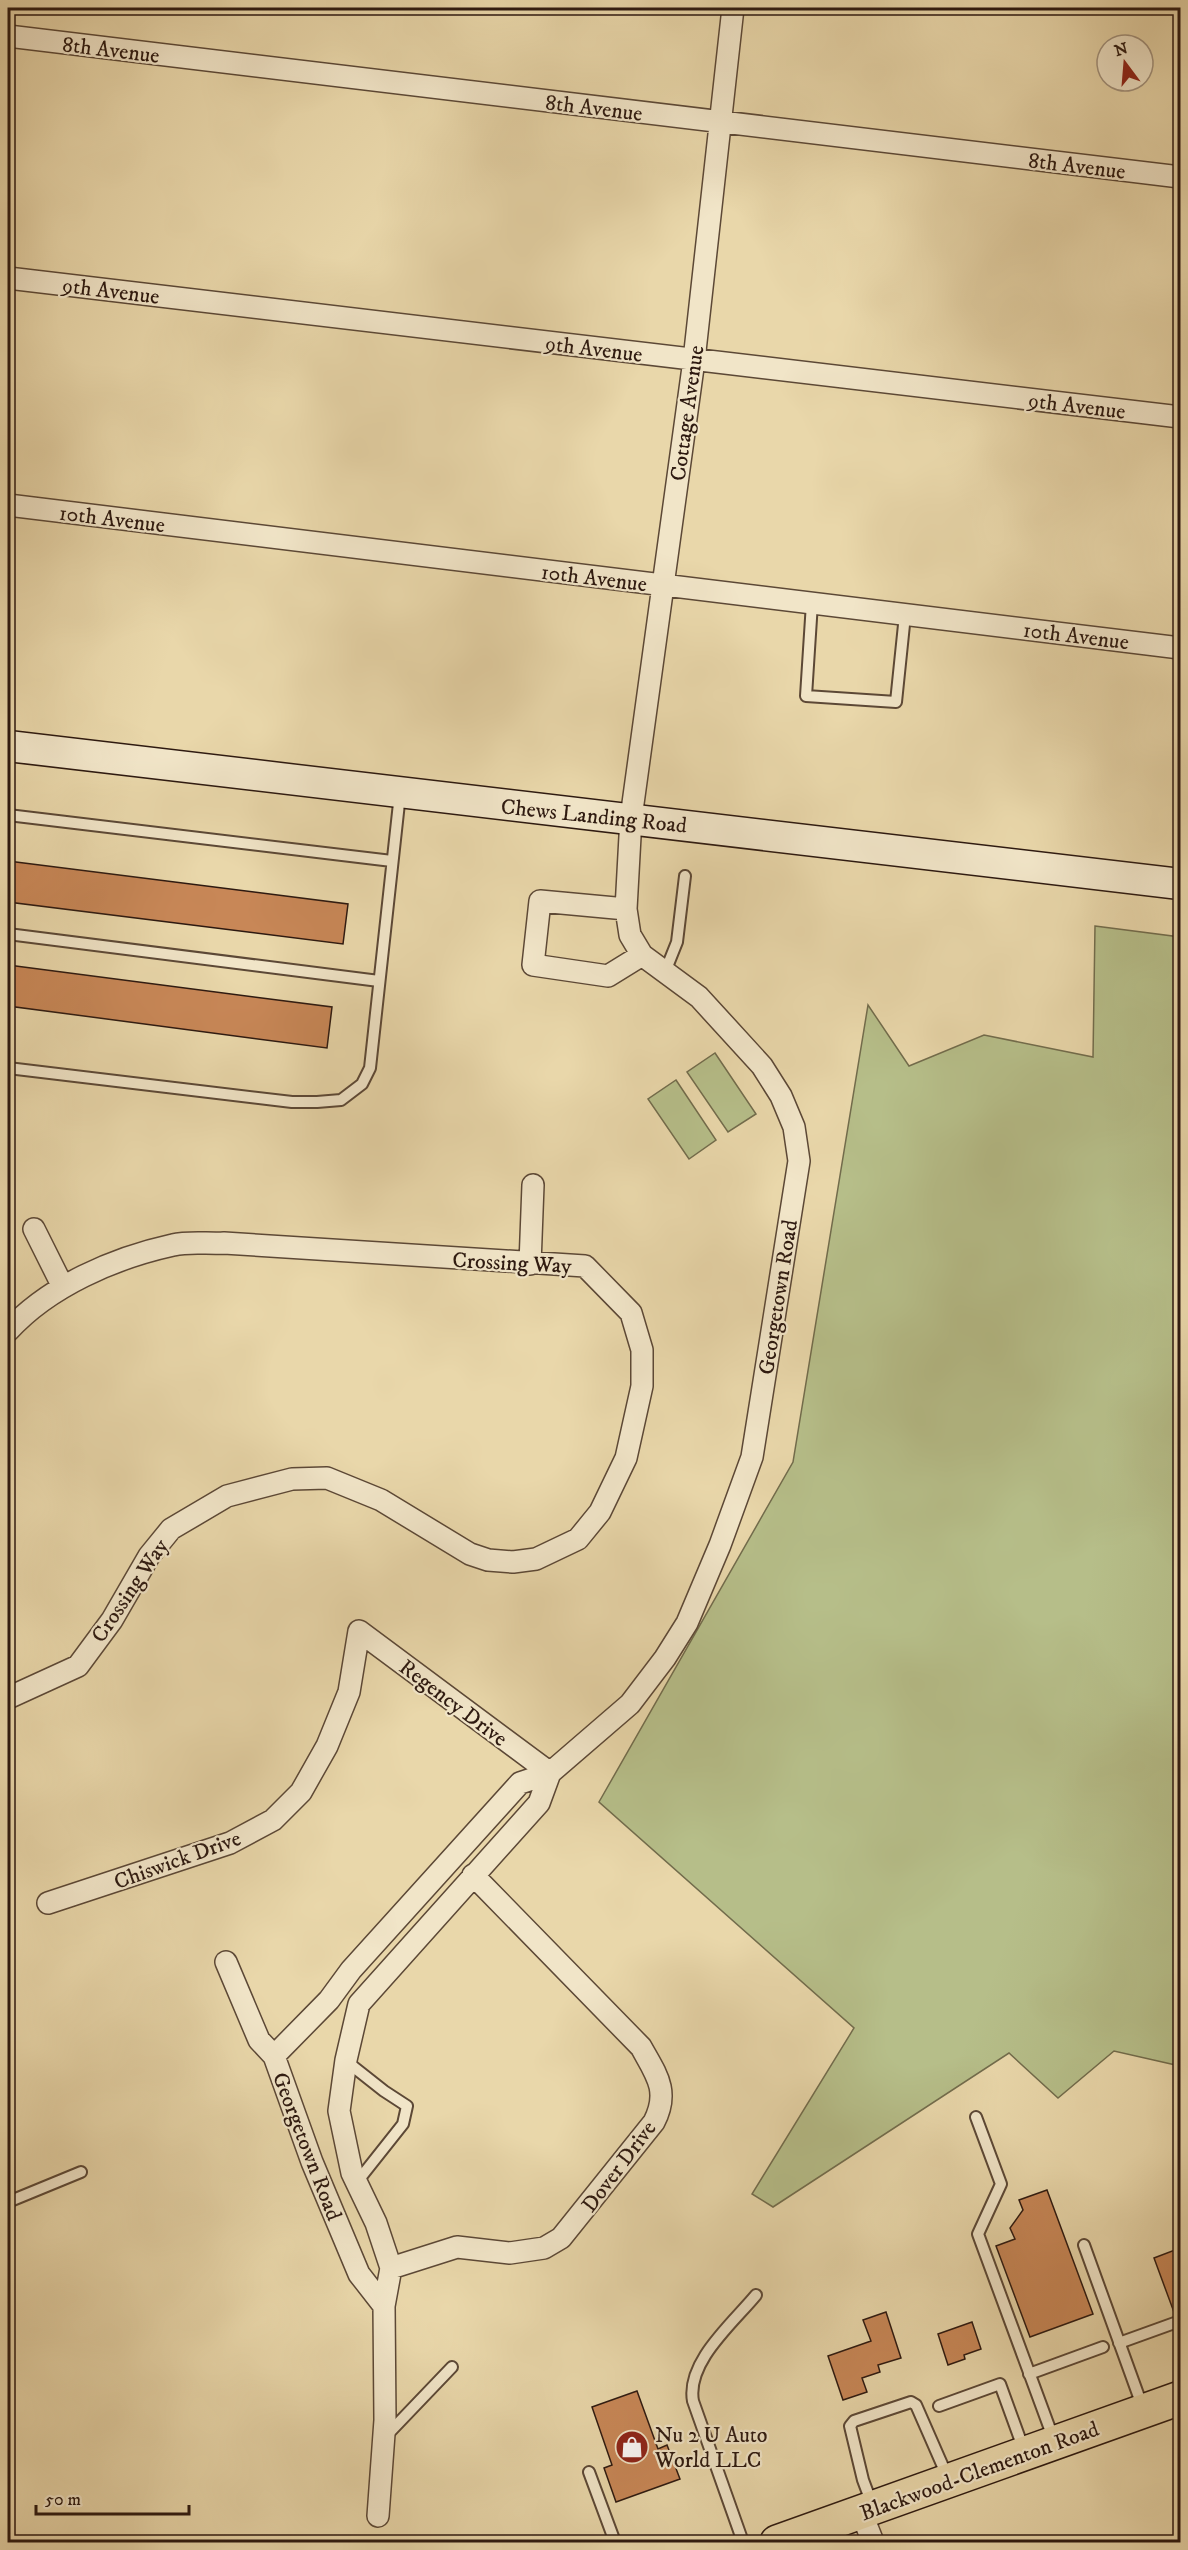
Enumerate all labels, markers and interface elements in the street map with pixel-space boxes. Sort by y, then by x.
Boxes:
street label: 8th Avenue [61,31,161,70]
north arrow [1095,33,1155,93]
text: N [1112,38,1130,61]
street label: 8th Avenue [544,89,644,128]
street label: 8th Avenue [1027,147,1127,186]
street label: 9th Avenue [60,272,161,311]
street label: 9th Avenue [543,330,644,369]
street label: Cottage Avenue [665,344,710,483]
street label: 9th Avenue [1026,387,1127,426]
street label: 10th Avenue [57,500,166,539]
street label: 10th Avenue [539,559,648,598]
street label: 10th Avenue [1021,617,1130,656]
street label: Chews Landing Road [499,793,688,840]
street label: Georgetown Road [753,1218,804,1377]
street label: Crossing Way [452,1247,573,1280]
street label: Crossing Way [86,1533,175,1648]
street label: Regency Drive [394,1654,513,1753]
street label: Chiswick Drive [110,1825,245,1896]
street label: Georgetown Road [266,2069,347,2225]
street label: Dover Drive [576,2116,662,2218]
street label: Blackwood-Clementon Road [856,2416,1103,2527]
place label: Nu 2 U Auto World LLC [654,2422,768,2474]
shop icon: Nu 2 U Auto World LLC [614,2429,650,2465]
scale bar [36,2478,189,2516]
text: 50 m [45,2489,81,2511]

